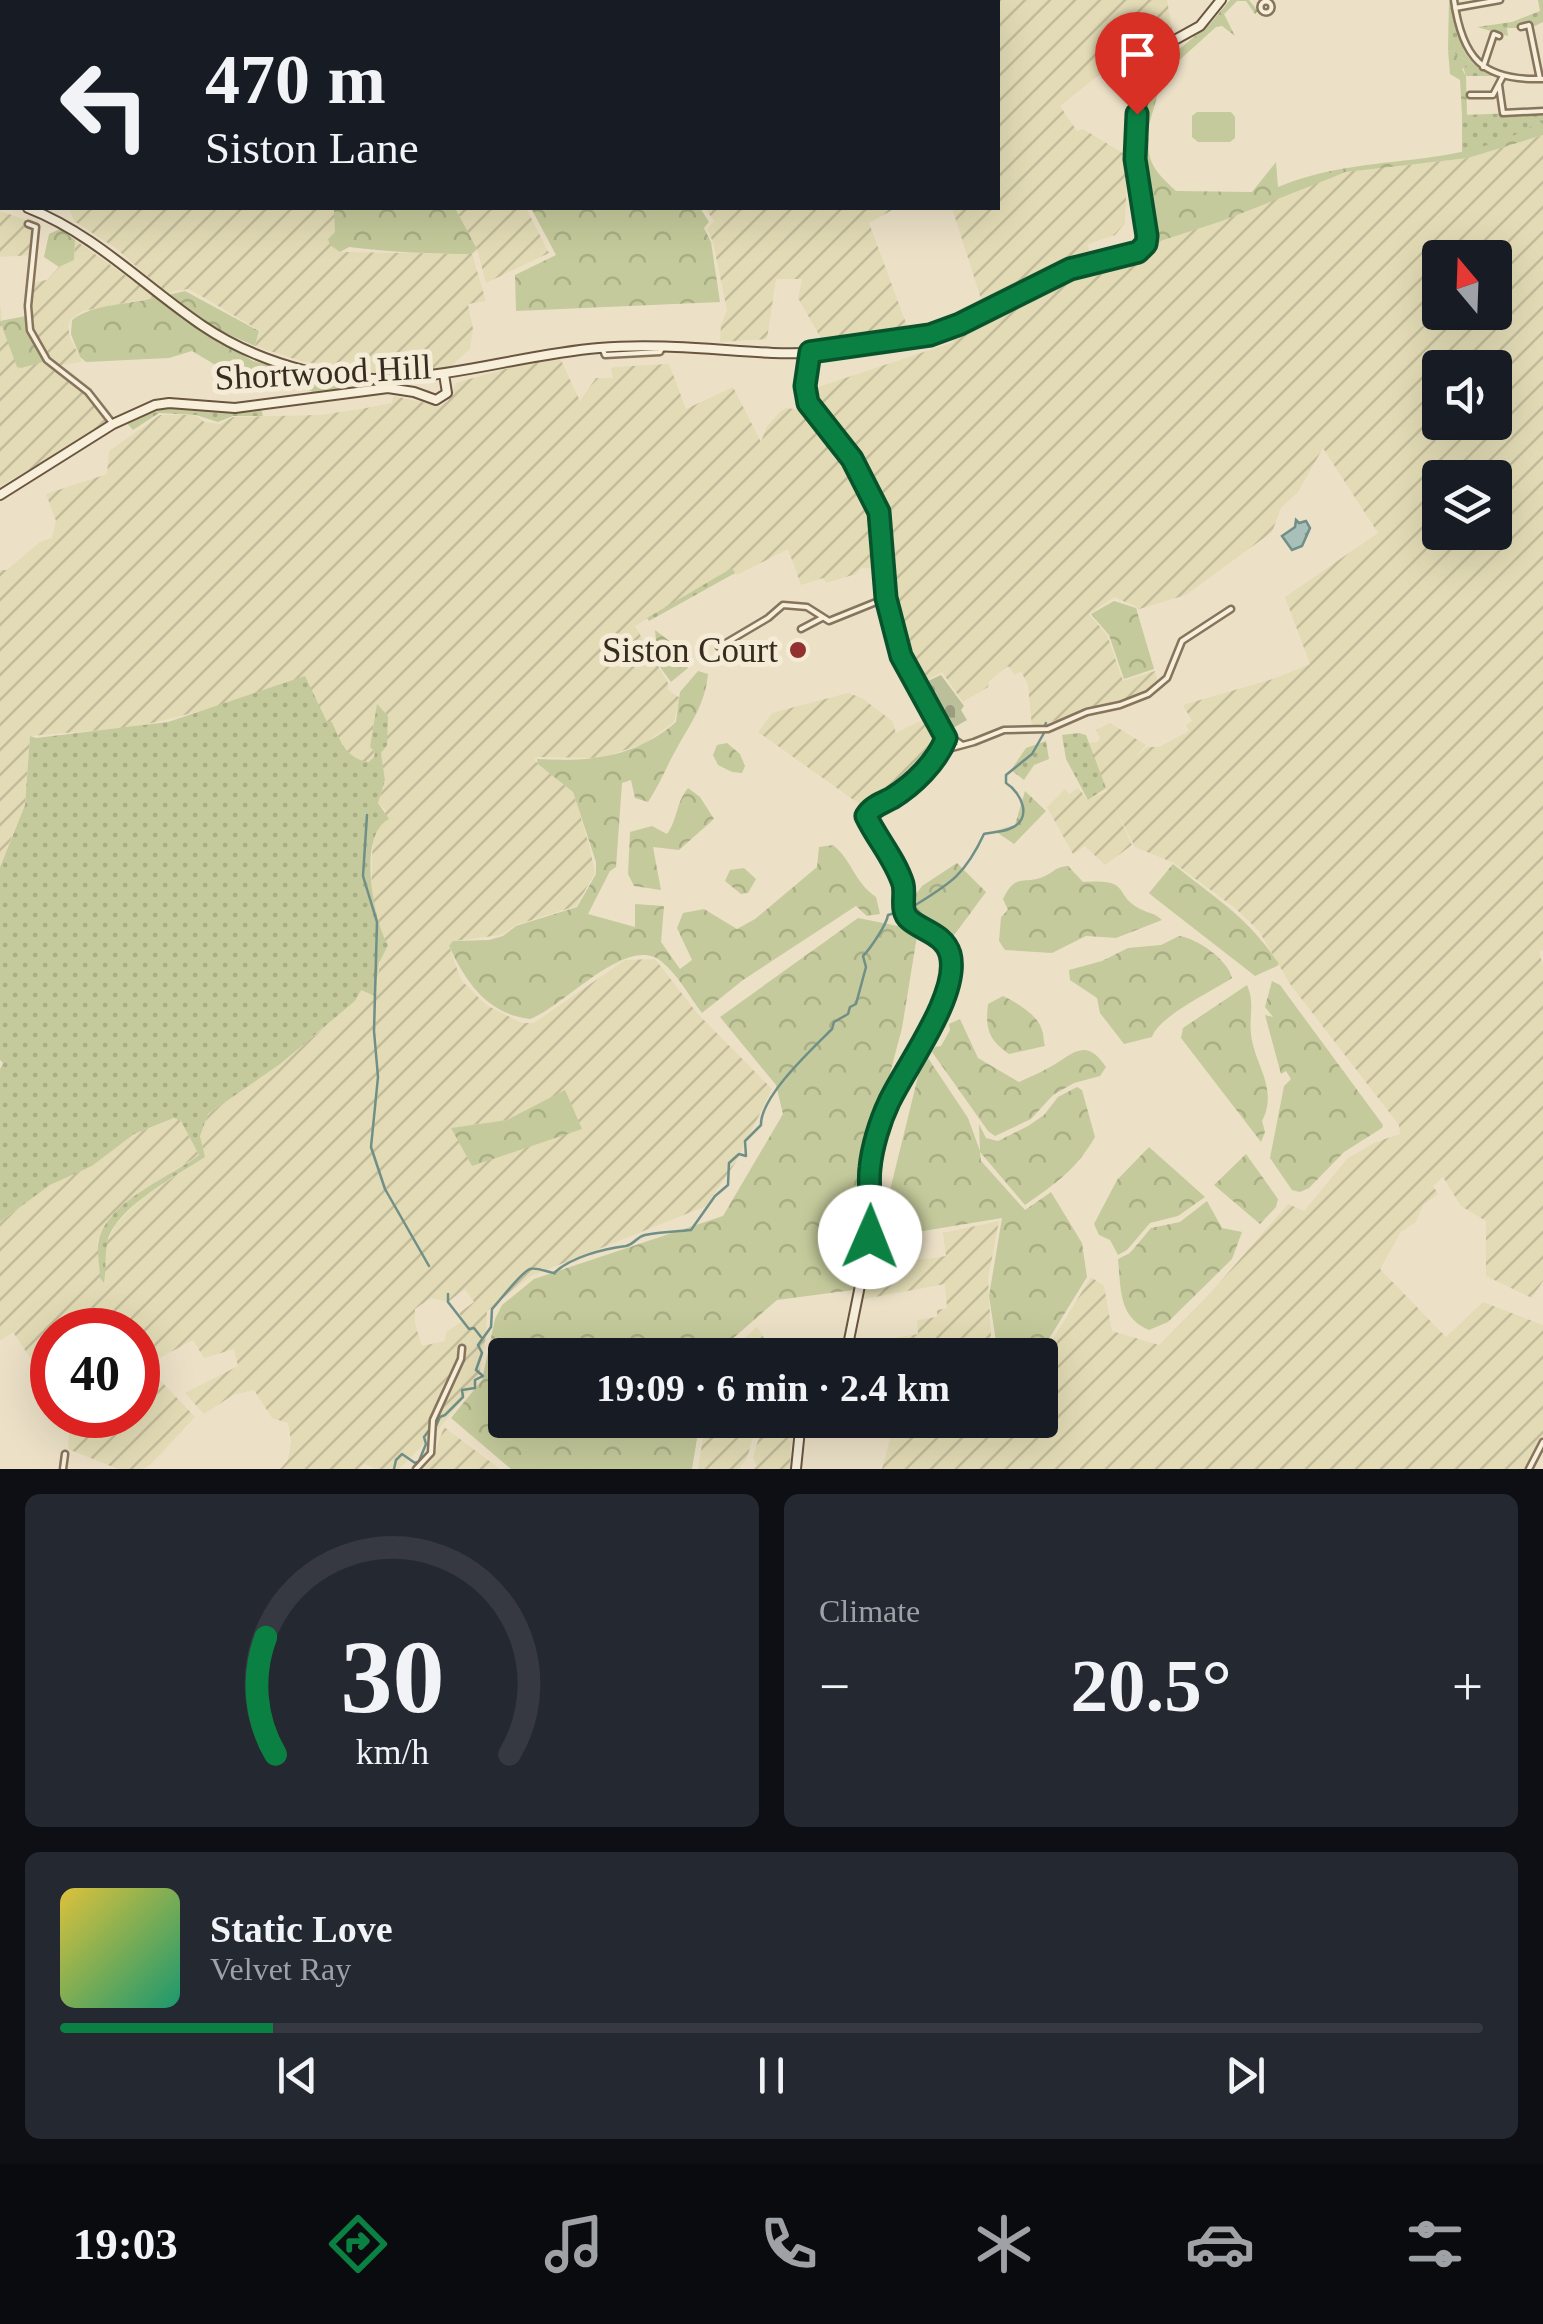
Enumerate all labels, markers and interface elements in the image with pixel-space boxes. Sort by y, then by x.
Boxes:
pin [1095,12,1180,115]
icon: arrive [1110,27,1165,82]
icon: left [40,40,170,170]
text: 470 m [205,41,386,118]
text: Siston Lane [205,123,419,173]
north arrow [1422,240,1512,330]
map controls [1422,240,1512,550]
street label: Shortwood Hill [214,347,433,398]
button: sound [1422,350,1512,440]
button: layers [1422,460,1512,550]
place label: Siston Court [602,631,778,670]
marker: Siston Court [787,639,809,661]
position arrow [818,1185,922,1289]
speed limit sign: 40 [30,1308,160,1438]
text: 19:09 · 6 min · 2.4 km [596,1367,950,1409]
text: Climate [819,1593,920,1629]
text: 30 [340,1619,444,1734]
text: 20.5° [1070,1644,1232,1727]
text: − [819,1656,850,1717]
text: + [1452,1656,1483,1717]
text: km/h [355,1732,429,1772]
text: Static Love [210,1908,393,1950]
text: Velvet Ray [210,1951,351,1987]
icon: previous [270,2048,325,2103]
icon: pause [744,2048,799,2103]
icon: next [1218,2048,1273,2103]
icon: directions [323,2209,393,2279]
icon: music [539,2209,609,2279]
icon: phone [754,2209,824,2279]
icon: climate [969,2209,1039,2279]
icon: car [1185,2209,1255,2279]
icon: filters [1400,2209,1470,2279]
text: 19:03 [73,2219,178,2269]

